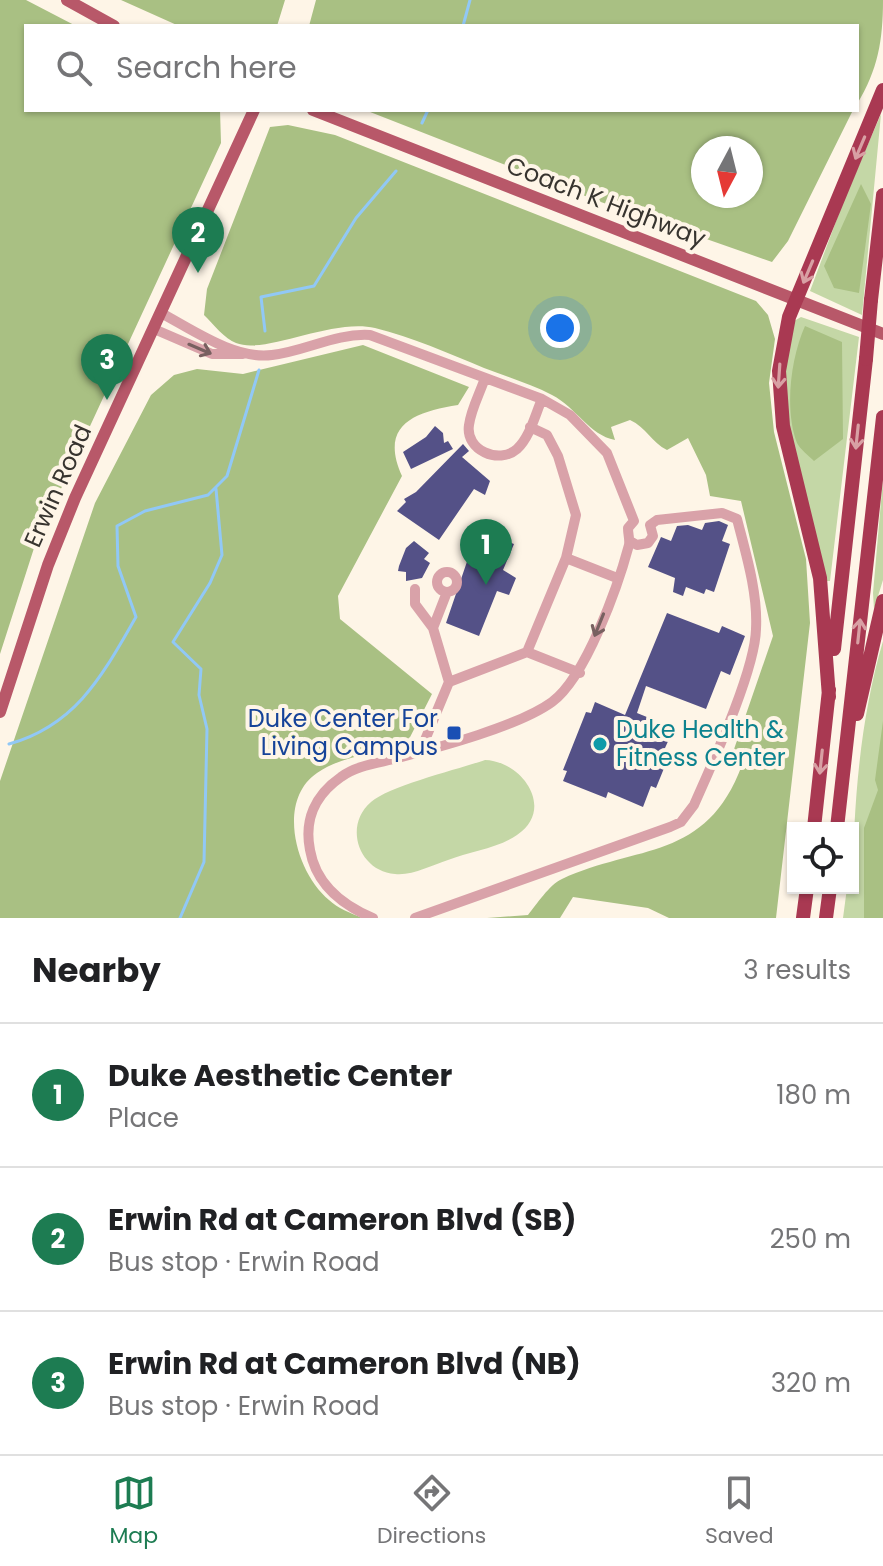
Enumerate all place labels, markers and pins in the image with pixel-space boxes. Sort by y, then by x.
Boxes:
pin: 2 [172,207,224,273]
pin: 3 [81,334,133,400]
pin: 1 [460,519,512,585]
place label: Duke Center For Living Campus [248,702,438,763]
place label: Duke Health & Fitness Center [616,713,786,774]
marker: Duke Center For Living Campus [445,724,463,742]
marker: Duke Health & Fitness Center [591,735,609,753]

